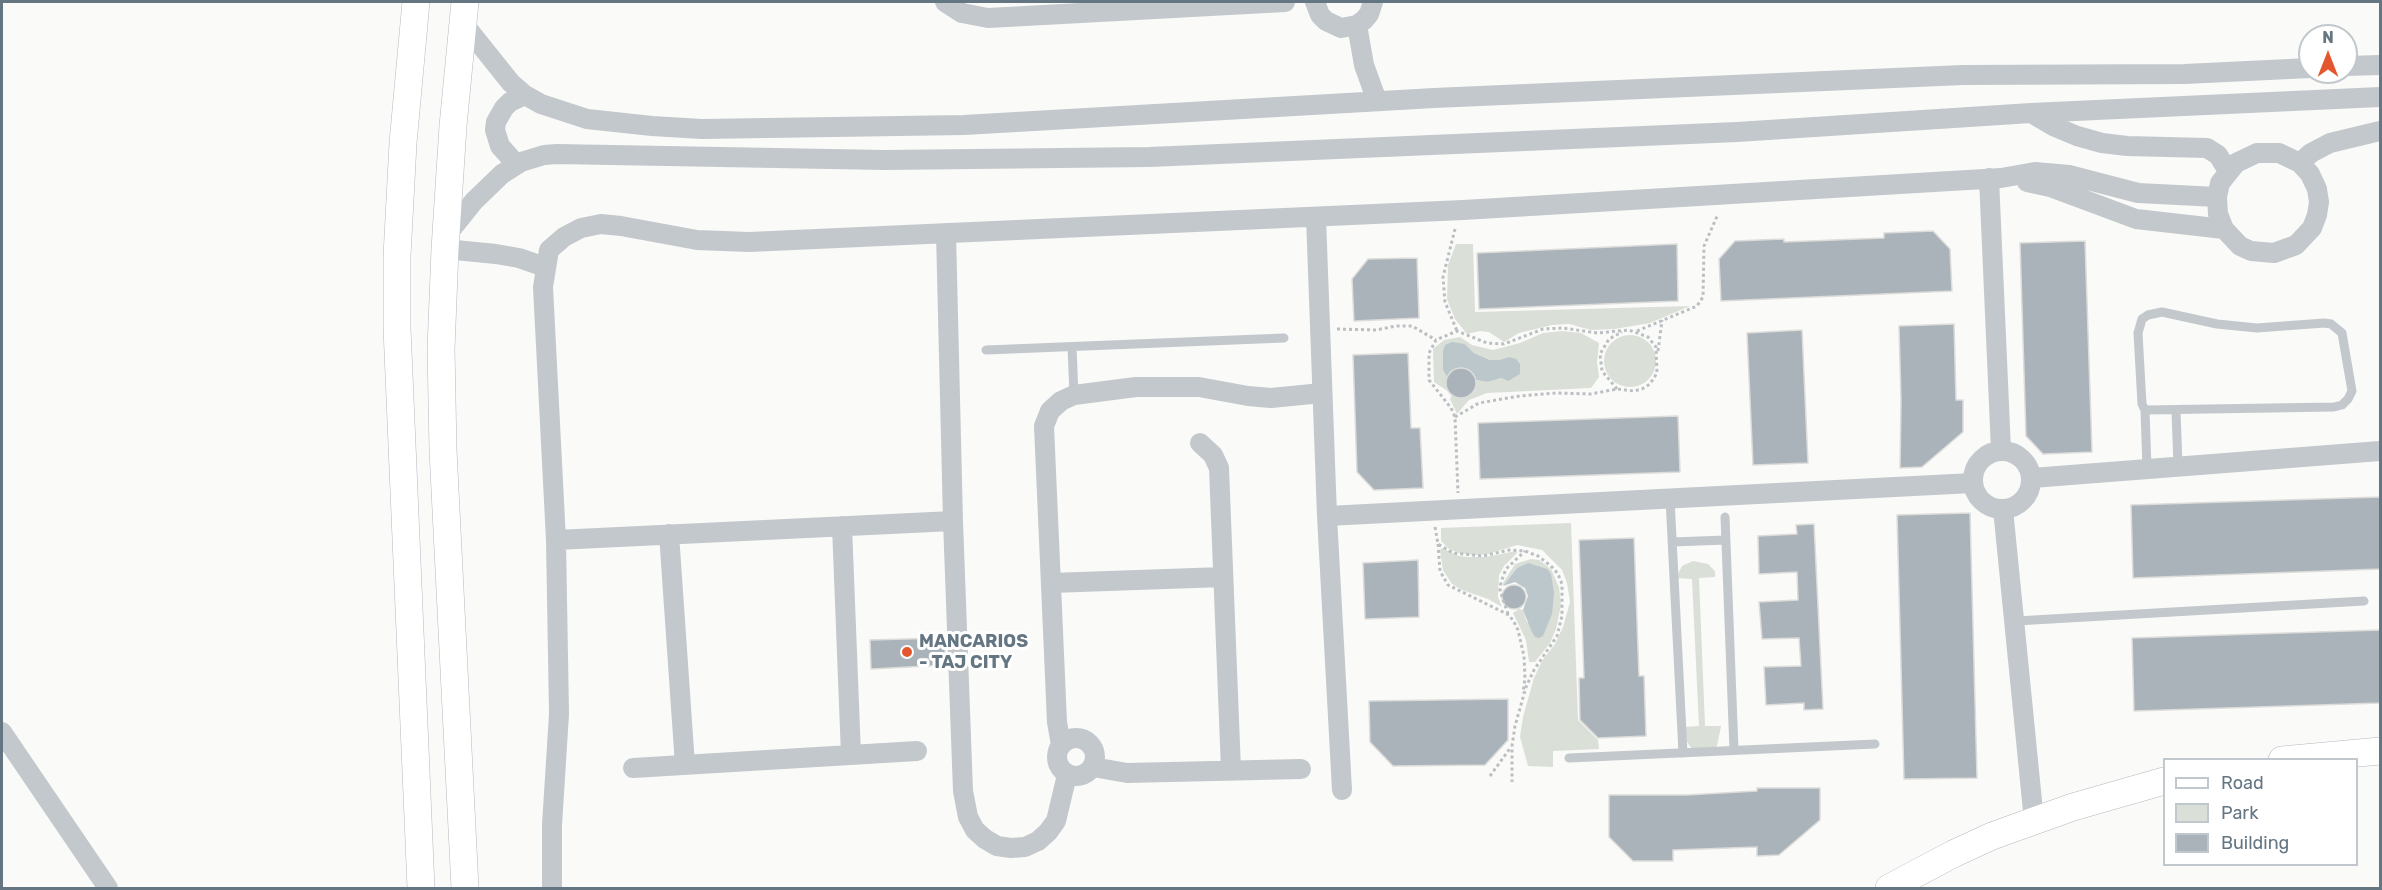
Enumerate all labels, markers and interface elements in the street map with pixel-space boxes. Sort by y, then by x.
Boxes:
north arrow [2298,24,2358,84]
text: N [2322,28,2334,47]
place label: MANCARIOS - TAJ CITY [919,631,1028,674]
marker: MANCARIOS - TAJ CITY [900,645,914,659]
legend [2163,758,2358,866]
text: Road [2221,772,2264,794]
text: Park [2221,802,2258,824]
text: Building [2221,832,2289,854]

